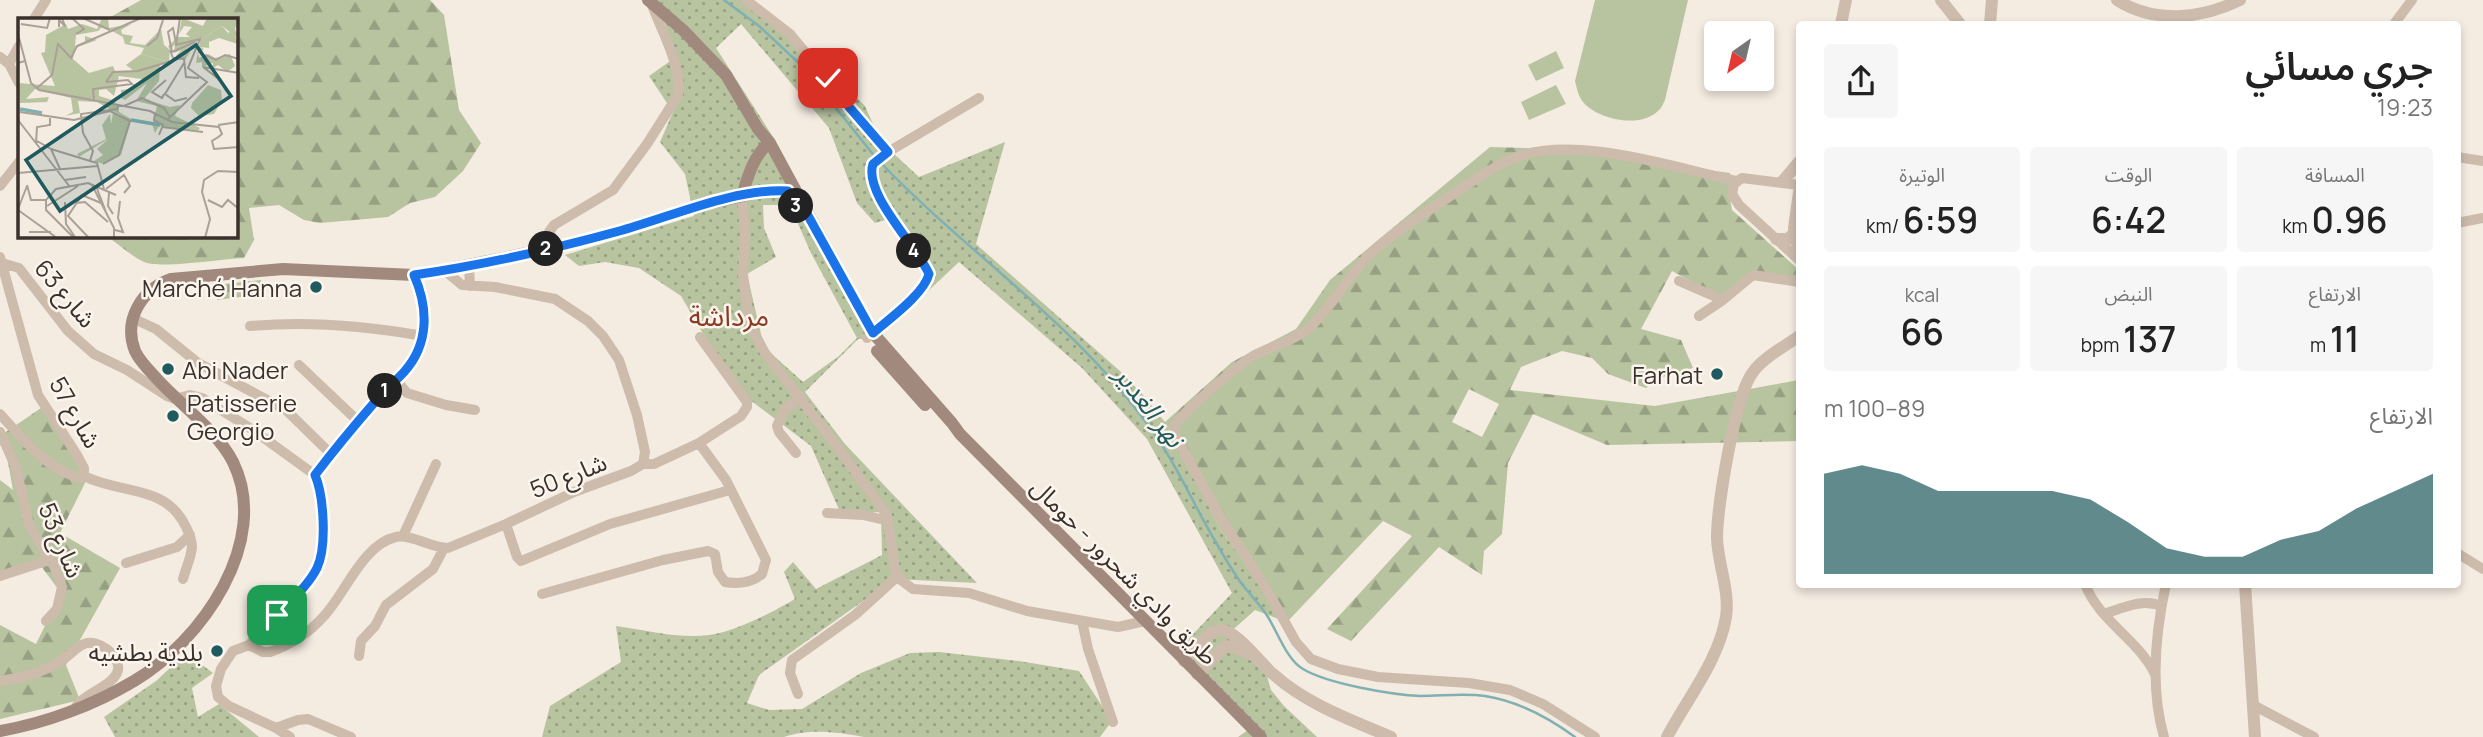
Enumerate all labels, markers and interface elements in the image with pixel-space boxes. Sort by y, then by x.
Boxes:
inset map [18,18,238,238]
north arrow [1704,21,1774,91]
map controls [1704,21,1774,91]
text: جري مسائي [2245,39,2433,91]
button: share [1824,44,1898,118]
pin [798,48,858,108]
icon: check [809,59,847,97]
text: 19:23 [2377,91,2433,123]
text: الوتيرة [1899,162,1945,188]
text: الوقت [2105,162,2152,188]
text: المسافة [2305,162,2365,188]
pin: 3 [778,188,814,224]
text: 3 [790,192,801,218]
text: 6:59 [1903,196,1978,244]
text: 6:42 [2091,196,2166,244]
text: 0.96 [2312,196,2388,244]
text: /km [1866,213,1903,239]
text: km [2282,213,2312,239]
pin: 2 [528,232,564,266]
pin: 4 [897,233,932,268]
text: 2 [540,235,551,261]
text: 4 [908,237,919,263]
street label: شارع 63 [26,252,104,335]
place label: Marché Hanna [142,271,302,304]
marker: Marché Hanna [308,279,324,295]
text: النبض [2104,281,2153,307]
text: الارتفاع [2309,281,2361,307]
text: kcal [1905,282,1940,308]
district label: مرداشة [689,296,769,334]
text: 66 [1900,308,1944,356]
text: 137 [2123,315,2176,363]
text: 11 [2330,315,2360,363]
text: bpm [2081,332,2123,358]
text: m [2310,332,2330,358]
place label: Abi Nader [182,353,289,386]
water label: نهر الغدير [1106,356,1195,456]
place label: Farhat [1632,358,1703,391]
marker: Abi Nader [160,361,176,377]
marker: Farhat [1709,366,1725,382]
street label: شارع 57 [41,370,110,455]
pin: 1 [368,374,402,408]
text: 1 [380,377,389,403]
place label: Patisserie Georgio [187,386,297,447]
text: 89–100 m [1824,392,1925,424]
text: الارتفاع [2370,399,2433,431]
marker: Patisserie Georgio [165,408,181,424]
street label: شارع 50 [525,445,612,507]
street label: طريق وادي شحرور - حومال [1022,470,1226,674]
street label: شارع 53 [30,497,93,583]
pin [247,585,307,645]
icon: arrive [258,596,296,634]
place label: بلدية بطشيه [88,635,203,668]
marker: بلدية بطشيه [209,643,225,659]

